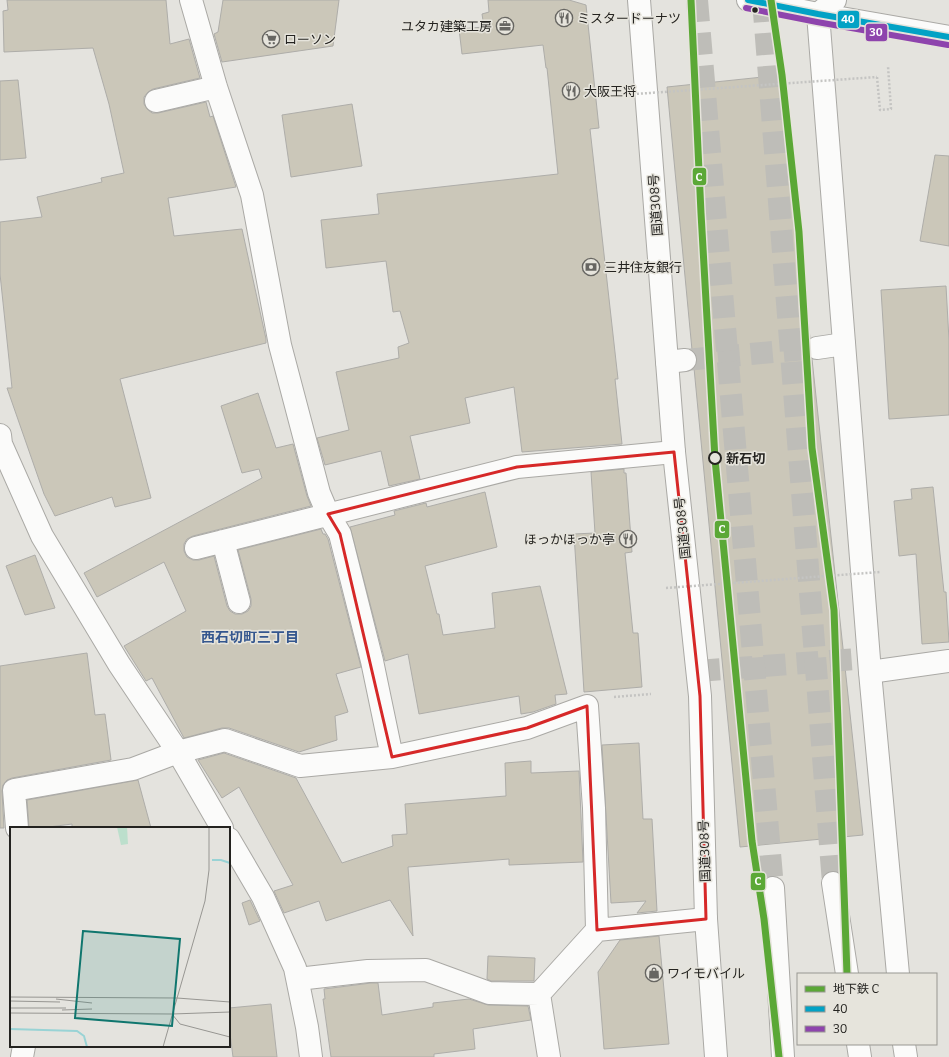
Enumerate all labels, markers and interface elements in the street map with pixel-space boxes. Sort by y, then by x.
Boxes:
unlabelled marker [750,5,760,15]
restaurant icon: ミスタードーナツ [554,8,574,28]
line badge: 40 [837,10,860,29]
place label: ミスタードーナツ [577,11,681,26]
text: 40 [841,13,855,26]
office icon: ユタカ建築工房 [495,16,515,36]
place label: ユタカ建築工房 [401,19,492,34]
line badge: 30 [865,23,888,42]
text: 30 [869,26,883,39]
supermarket icon: ローソン [261,29,281,49]
place label: ローソン [284,32,336,47]
restaurant icon: 大阪王将 [561,81,581,101]
place label: 大阪王将 [584,84,636,99]
line badge: C [692,167,707,186]
text: C [696,171,703,184]
street label: 国道308号 [646,173,665,237]
bank icon: 三井住友銀行 [581,257,601,277]
place label: 三井住友銀行 [604,260,682,275]
marker: 新石切 [708,451,722,465]
place label: 新石切 [726,451,765,466]
street label: 国道308号 [672,496,693,560]
line badge: C [714,520,730,539]
text: C [719,523,726,536]
restaurant icon: ほっかほっか亭 [618,529,638,549]
place label: ほっかほっか亭 [524,532,615,547]
district label: 西石切町三丁目 [201,629,299,646]
street label: 国道308号 [696,819,713,883]
inset map [10,827,230,1047]
line badge: C [750,872,766,891]
text: C [755,875,762,888]
shop icon: ワイモバイル [644,963,664,983]
place label: ワイモバイル [667,966,745,981]
legend [797,973,937,1045]
text: 地下鉄 C [833,982,879,996]
text: 40 [833,1002,848,1016]
text: 30 [833,1022,848,1036]

